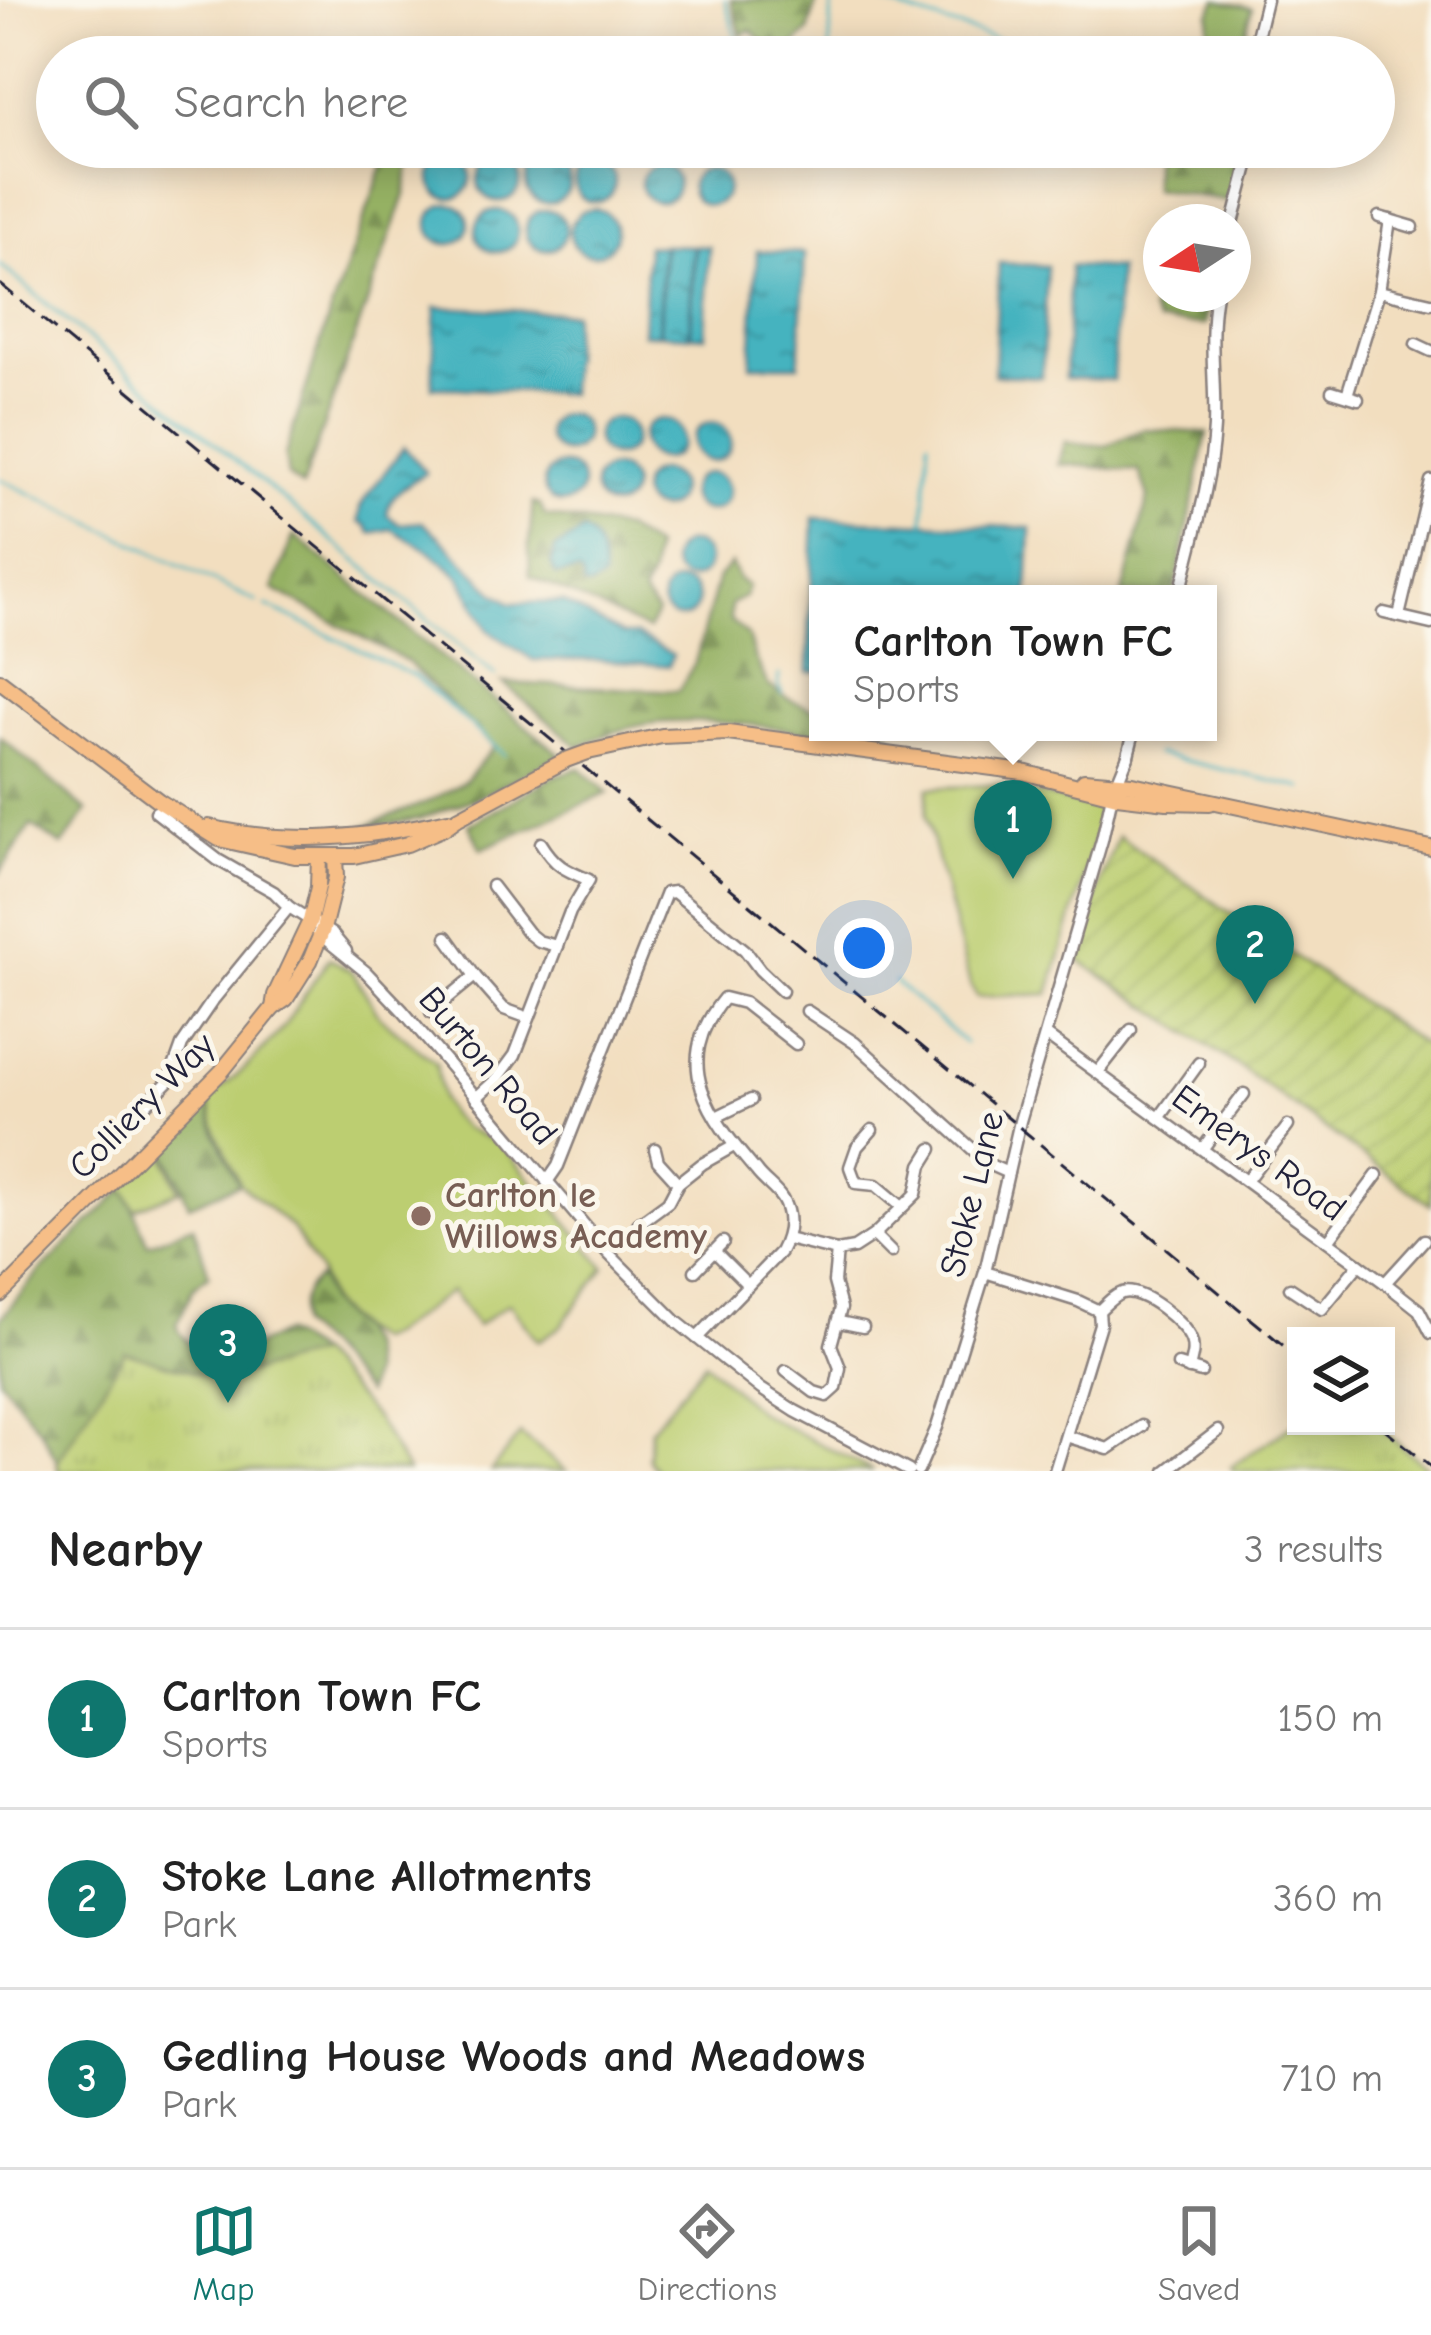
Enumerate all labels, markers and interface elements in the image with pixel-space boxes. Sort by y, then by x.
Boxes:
search box [36,36,1395,168]
icon: search [78,69,144,135]
text: Search here [174,76,408,128]
north arrow [1143,204,1251,312]
popup [809,585,1217,741]
text: Carlton Town FC [853,615,1173,667]
text: Sports [853,667,959,712]
pin: 1 [974,780,1052,879]
pin: 2 [1216,905,1294,1004]
your location [834,918,894,978]
street label: Burton Road [410,979,566,1153]
street label: Colliery Way [61,1024,224,1187]
street label: Emerys Road [1164,1076,1354,1230]
street label: Stoke Lane [932,1107,1012,1281]
place label: Carlton le Willows Academy [445,1175,707,1257]
marker: Carlton le Willows Academy [408,1203,434,1229]
pin: 3 [189,1304,267,1403]
map controls [1287,1327,1395,1435]
button: layers [1287,1327,1395,1435]
text: Nearby [48,1520,202,1579]
text: 3 results [1244,1527,1383,1572]
text: Carlton Town FC [162,1670,481,1722]
text: 1 [79,1696,95,1741]
text: 150 m [1277,1696,1383,1741]
text: Sports [162,1722,268,1767]
text: Stoke Lane Allotments [162,1850,592,1902]
text: 2 [77,1876,97,1921]
text: 360 m [1273,1876,1383,1921]
text: Park [162,1902,237,1947]
text: Gedling House Woods and Meadows [162,2030,865,2082]
text: 3 [77,2056,97,2101]
text: 710 m [1280,2056,1383,2101]
text: Park [162,2082,237,2127]
tab: Map [191,2198,257,2308]
tab: Directions [638,2198,777,2308]
tab: Saved [1158,2198,1240,2308]

